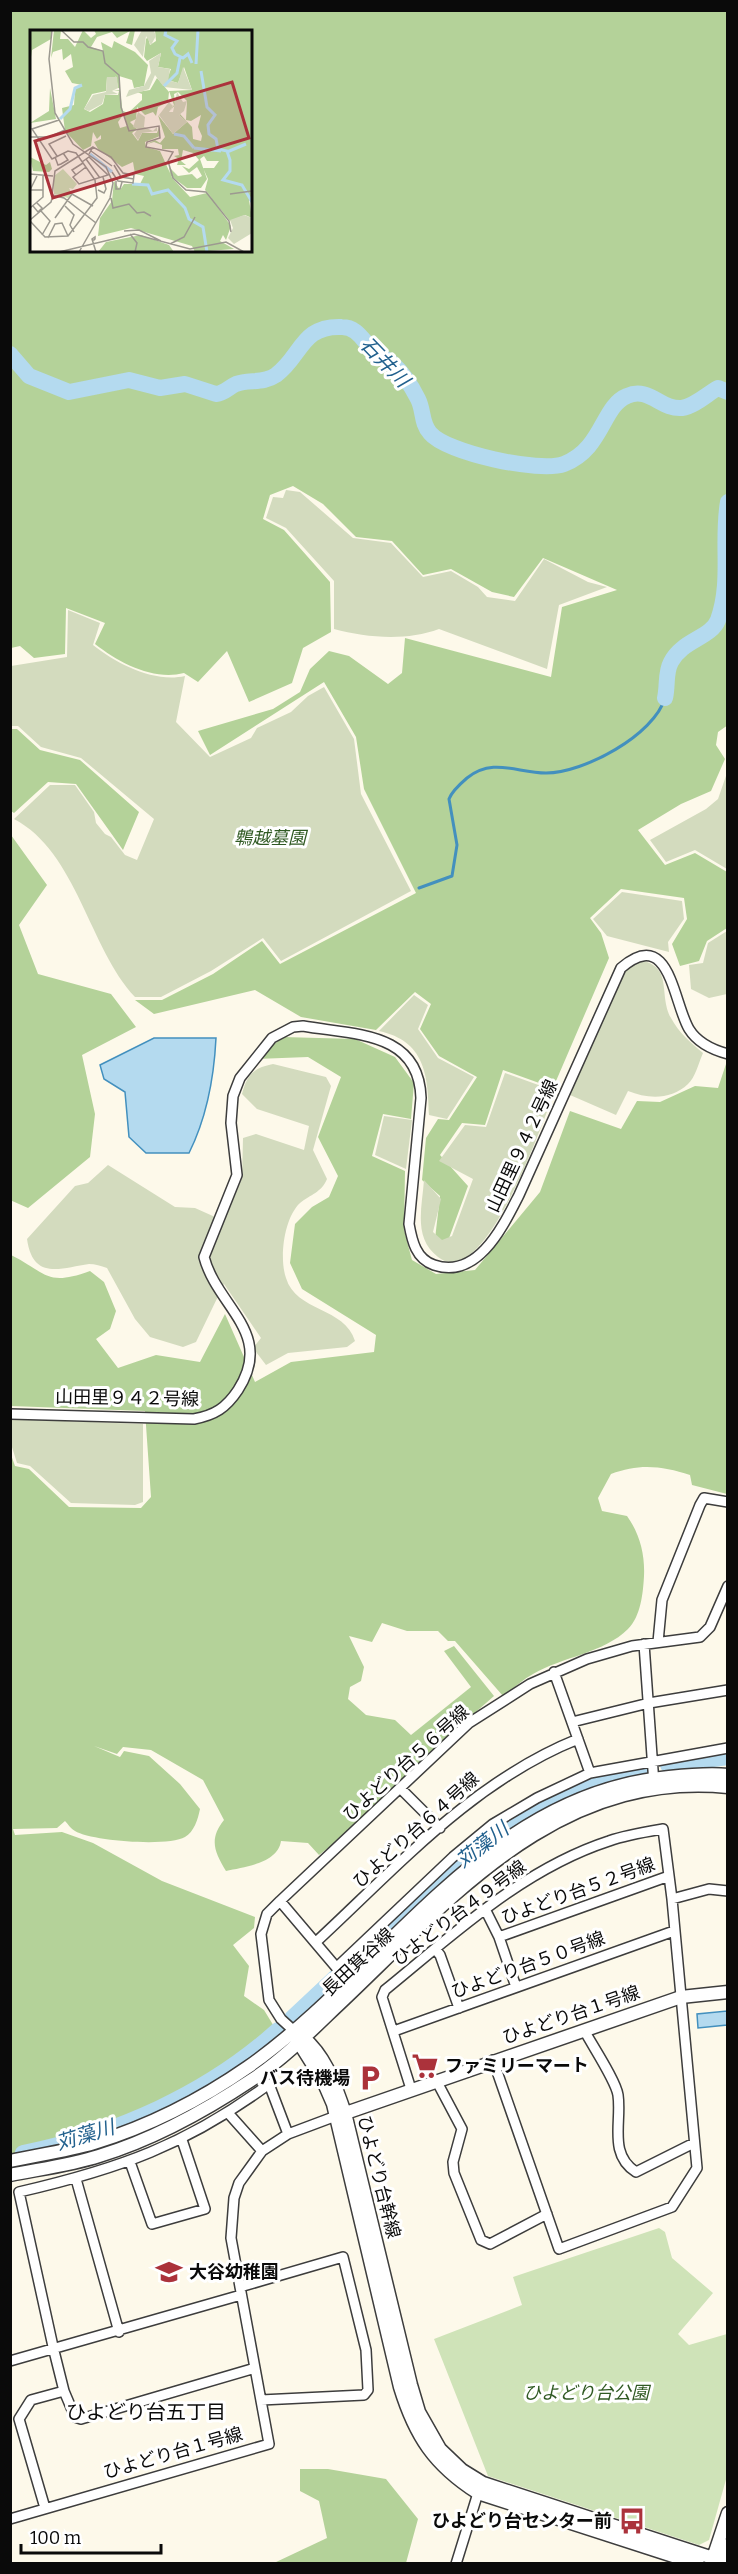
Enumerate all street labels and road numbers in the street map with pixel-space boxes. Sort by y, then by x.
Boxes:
street label: 山田里９４２号線 [482,1076,562,1216]
street label: 山田里９４２号線 [55,1386,199,1410]
street label: ひよどり台５６号線 [338,1701,474,1825]
street label: ひよどり台６４号線 [348,1768,484,1892]
street label: ひよどり台５２号線 [498,1853,658,1929]
street label: ひよどり台４９号線 [388,1855,530,1971]
street label: 長田箕谷線 [318,1923,398,2001]
street label: ひよどり台５０号線 [448,1927,608,2003]
street label: ひよどり台１号線 [499,1981,643,2049]
street label: ひよどり台幹線 [353,2113,405,2241]
street label: ひよどり台１号線 [101,2423,245,2483]

